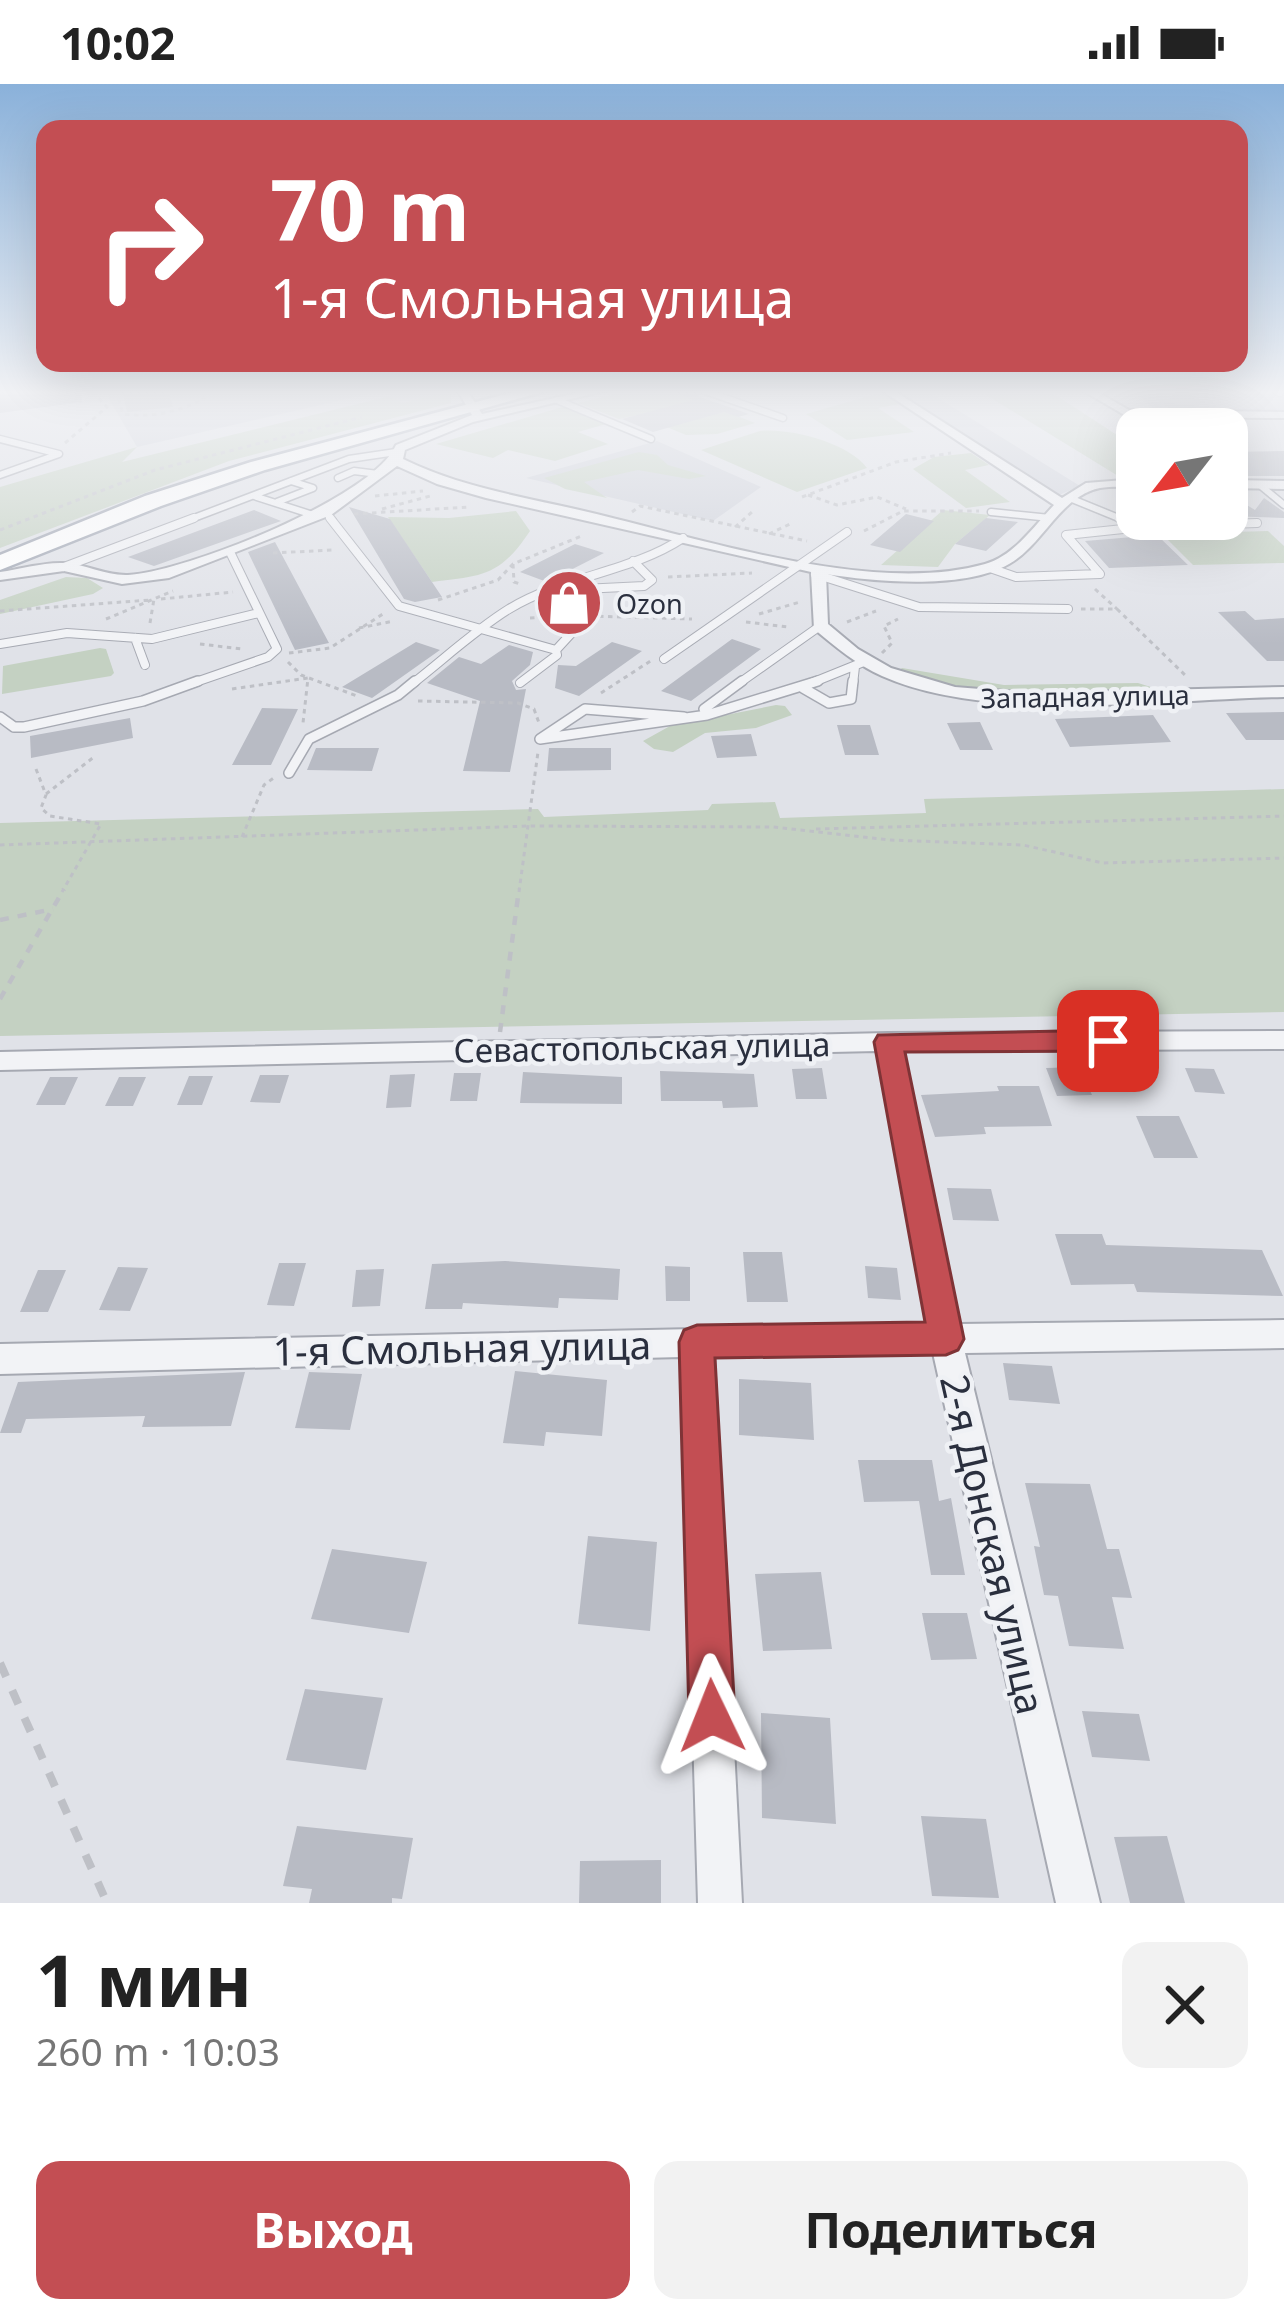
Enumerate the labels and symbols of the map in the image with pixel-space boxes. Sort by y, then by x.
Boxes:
north arrow [1116,408,1248,540]
shop icon: Ozon [534,568,604,638]
place label: Ozon [616,585,683,622]
street label: Западная улица [980,676,1190,716]
pin [1057,990,1159,1092]
street label: Севастопольская улица [453,1021,831,1073]
street label: 1-я Смольная улица [272,1317,652,1377]
street label: 2-я Донская улица [929,1369,1059,1719]
position arrow [649,1653,775,1779]

